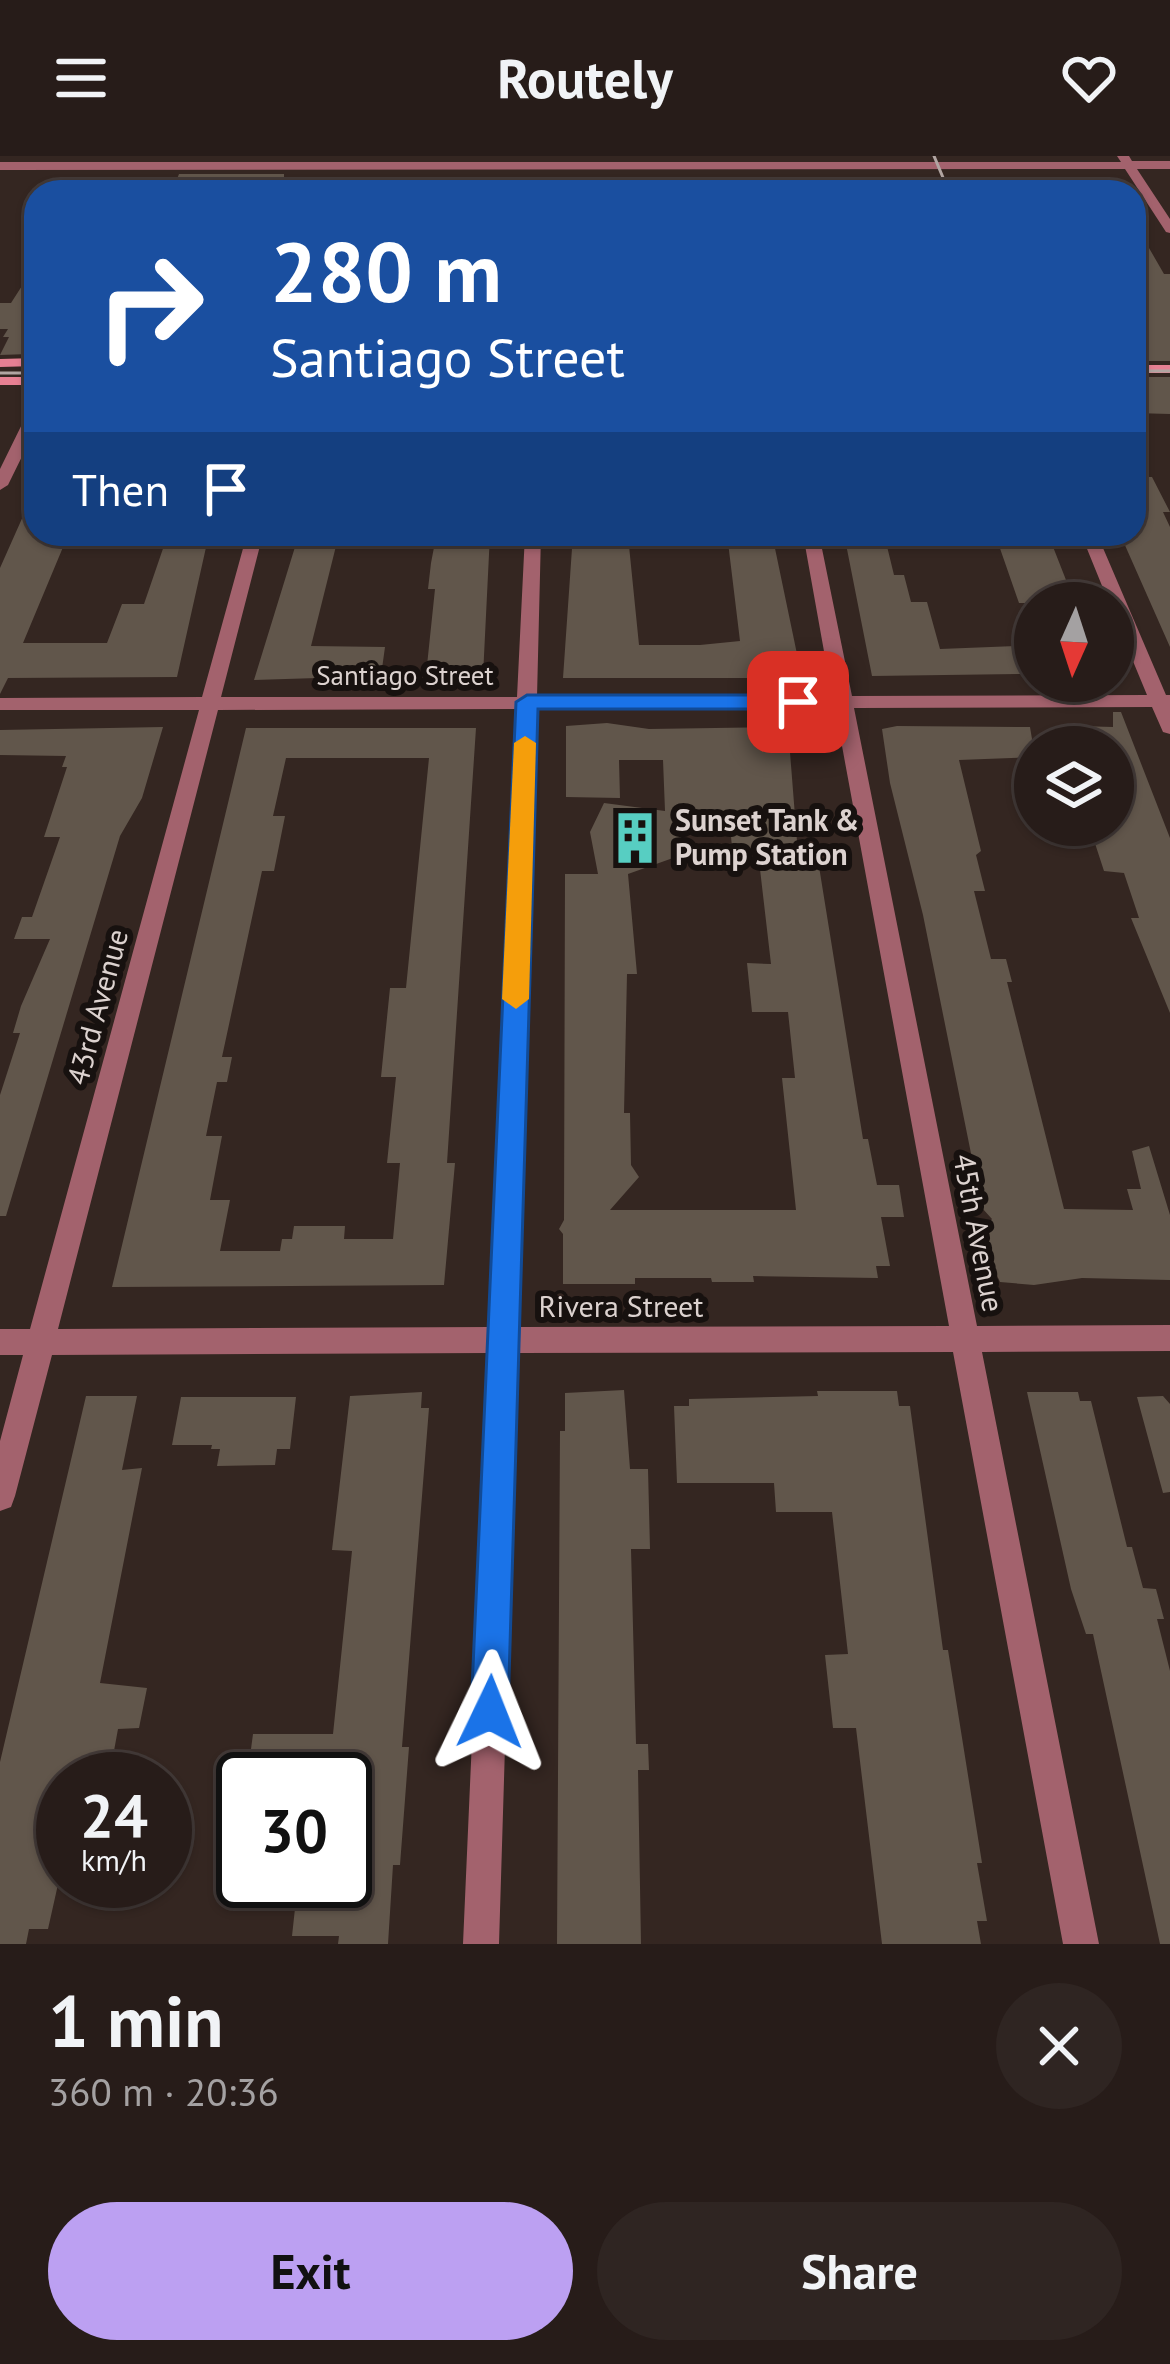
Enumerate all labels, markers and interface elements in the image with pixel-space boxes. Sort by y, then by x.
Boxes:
text: Routely [497,43,673,113]
icon: menu [48,45,114,111]
icon: heart [1056,45,1122,111]
text: 280 m [270,216,502,325]
icon: right [72,228,228,384]
text: Santiago Street [270,322,625,392]
icon: arrive [193,456,259,522]
text: Then [72,460,169,518]
north arrow [1014,582,1134,702]
map controls [1014,582,1134,846]
pin [747,651,849,753]
street label: Santiago Street [316,658,494,692]
icon: arrive [765,669,831,735]
button: layers [1014,726,1134,846]
place label: Sunset Tank & Pump Station [675,800,859,873]
building icon: Sunset Tank & Pump Station [606,809,664,867]
street label: 43rd Avenue [57,924,136,1089]
street label: 45th Avenue [945,1150,1014,1315]
street label: Rivera Street [539,1286,703,1325]
position arrow [427,1649,553,1775]
speed limit sign: 30 [216,1752,372,1908]
text: 24 [80,1776,148,1854]
text: km/h [81,1840,147,1879]
text: 1 min [48,1974,224,2067]
button: close [996,1983,1122,2109]
text: 360 m · 20:36 [48,2066,279,2117]
button: Exit [48,2202,573,2340]
button: Share [597,2202,1122,2340]

